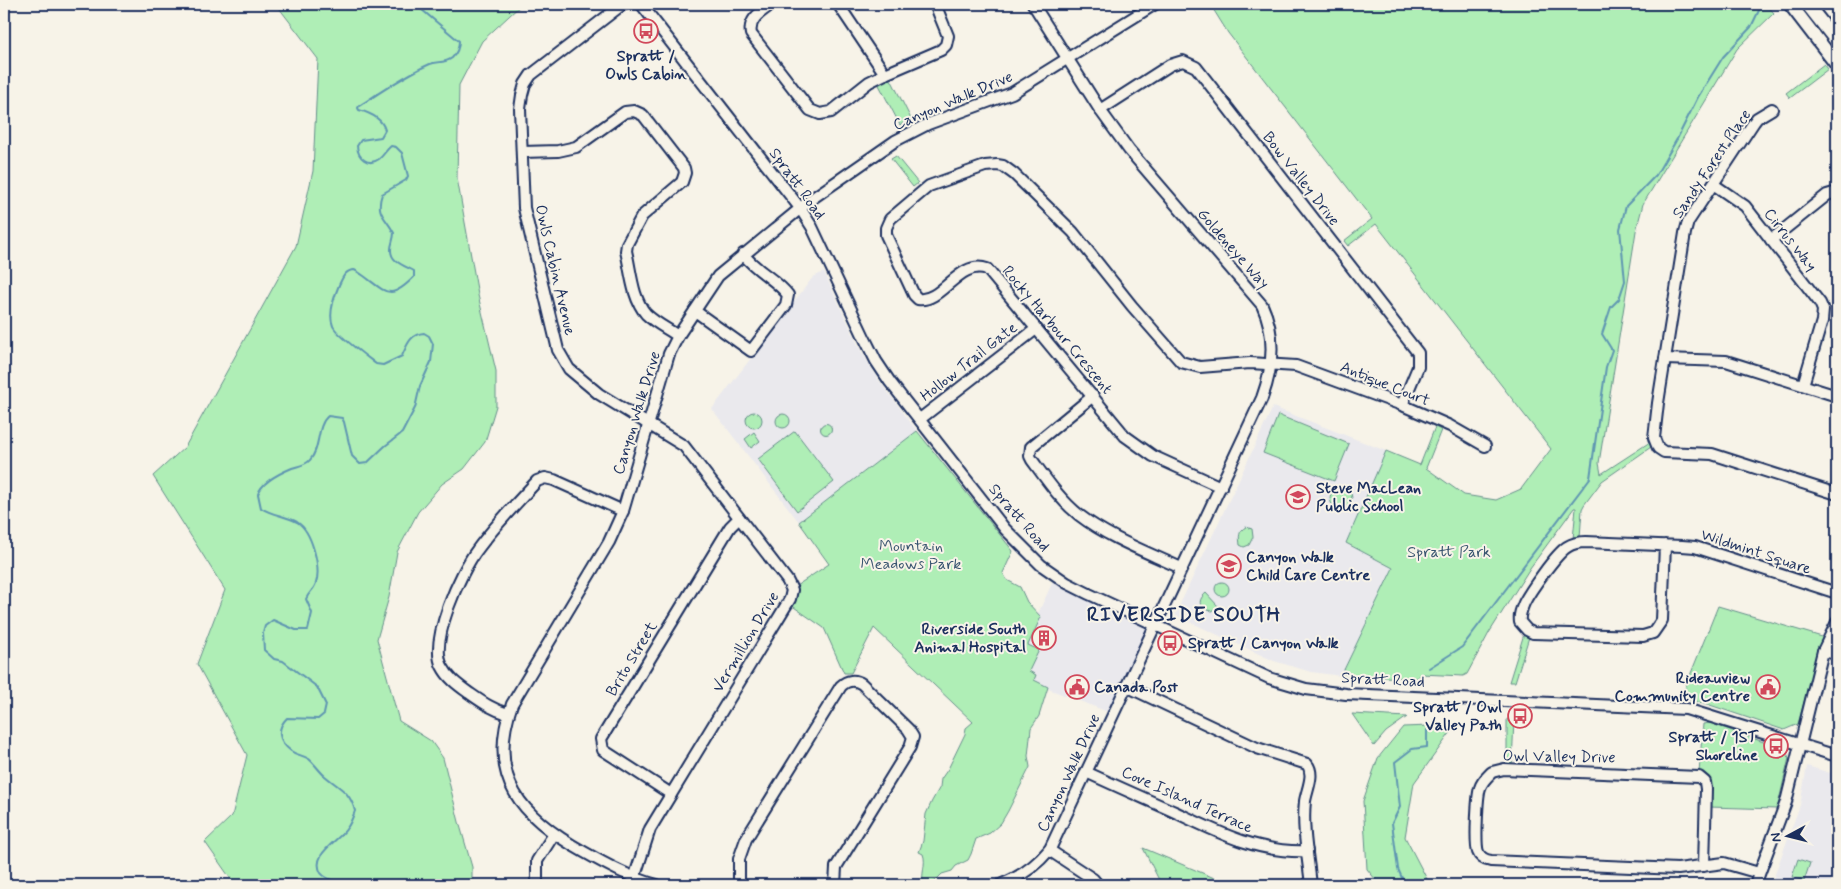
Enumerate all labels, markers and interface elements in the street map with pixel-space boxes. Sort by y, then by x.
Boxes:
bus stop icon: Spratt / Owls Cabin [633,18,659,44]
place label: Spratt / Owls Cabin [605,46,687,85]
street label: Canyon Walk Drive [890,66,1016,136]
street label: Sandy Forest Place [1668,105,1756,223]
street label: Bow Valley Drive [1258,128,1344,230]
street label: Spratt Road [764,144,830,224]
street label: Owls Cabin Avenue [530,203,580,338]
street label: Goldeneye Way [1192,204,1274,294]
street label: Cirrus Way [1759,204,1821,276]
street label: Rocky Harbour Crescent [997,261,1117,399]
street label: Hollow Trail Gate [916,317,1022,407]
street label: Canyon Walk Drive [608,349,666,477]
street label: Antique Court [1337,357,1433,412]
place label: Steve MacLean Public School [1316,478,1421,517]
street label: Spratt Road [984,480,1054,556]
school or university icon: Steve MacLean Public School [1285,484,1311,510]
street label: Wildmint Square [1698,524,1814,580]
park label: Mountain Meadows Park [861,536,961,575]
park label: Spratt Park [1407,542,1491,563]
place label: Canyon Walk Child Care Centre [1246,547,1370,586]
school or university icon: Canyon Walk Child Care Centre [1216,553,1242,579]
street label: Vermillion Drive [708,588,784,696]
district label: RIVERSIDE SOUTH [1087,601,1281,629]
street label: Brito Street [601,617,663,700]
place label: Riverside South Animal Hospital [914,619,1026,658]
building icon: Riverside South Animal Hospital [1031,625,1057,651]
bus stop icon: Spratt / Canyon Walk [1157,630,1183,656]
place label: Spratt / Canyon Walk [1188,633,1339,654]
street label: Spratt Road [1341,667,1425,693]
place label: Rideauview Community Centre [1615,668,1751,707]
public building icon: Canada Post [1064,674,1090,700]
public building icon: Rideauview Community Centre [1755,674,1781,700]
place label: Canada Post [1094,677,1179,698]
place label: Spratt / Owl Valley Path [1413,697,1502,736]
bus stop icon: Spratt / Owl Valley Path [1507,703,1533,729]
street label: Canyon Walk Drive [1032,710,1106,836]
place label: Spratt / 1ST Shoreline [1669,727,1759,766]
bus stop icon: Spratt / 1ST Shoreline [1763,733,1789,759]
street label: Owl Valley Drive [1502,746,1616,768]
street label: Cove Island Terrace [1118,762,1256,839]
north arrow [1764,812,1814,862]
text: N [1767,832,1786,843]

